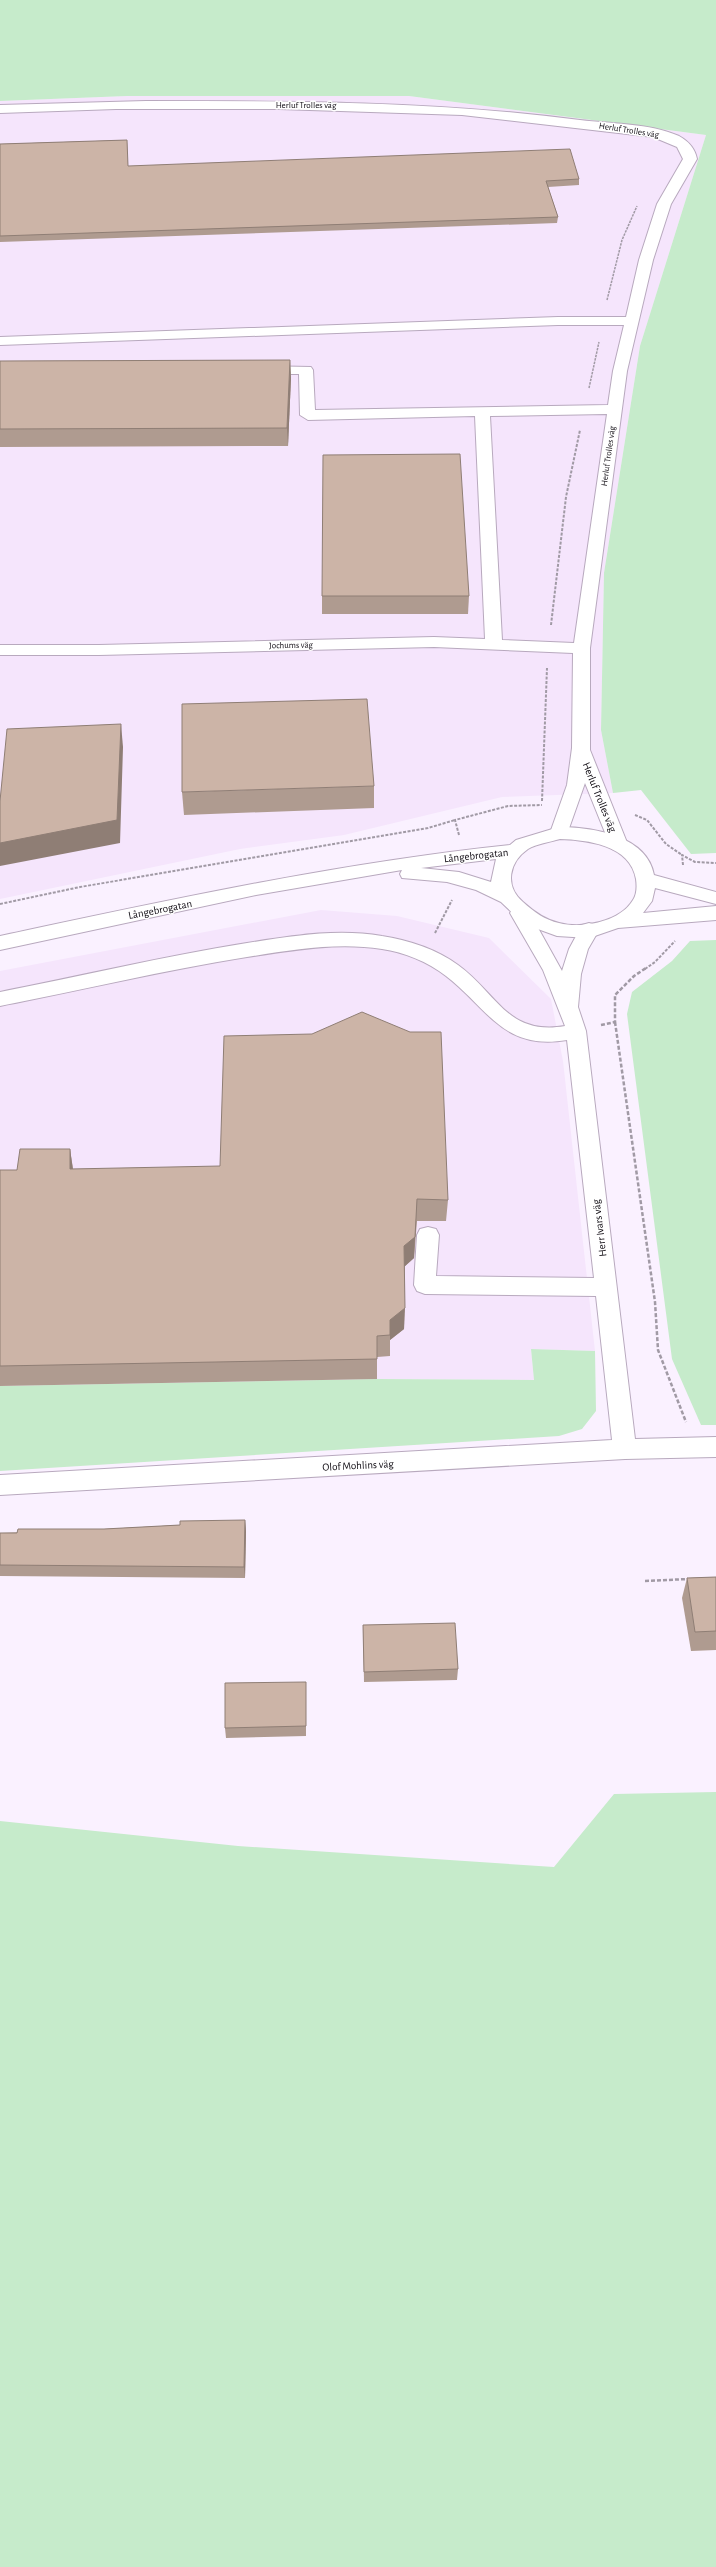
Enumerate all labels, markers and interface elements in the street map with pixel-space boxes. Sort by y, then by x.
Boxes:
street label: Herluf Trolles väg [276,101,337,110]
street label: Herluf Trolles väg [598,121,660,140]
street label: Herluf Trolles väg [600,425,617,487]
street label: Jochums väg [269,641,314,650]
street label: Herluf Trolles väg [581,761,619,834]
street label: Långebrogatan [443,847,509,864]
street label: Långebrogatan [127,898,193,921]
street label: Herr Ivars väg [590,1198,608,1257]
street label: Olof Mohlins väg [322,1458,395,1473]

